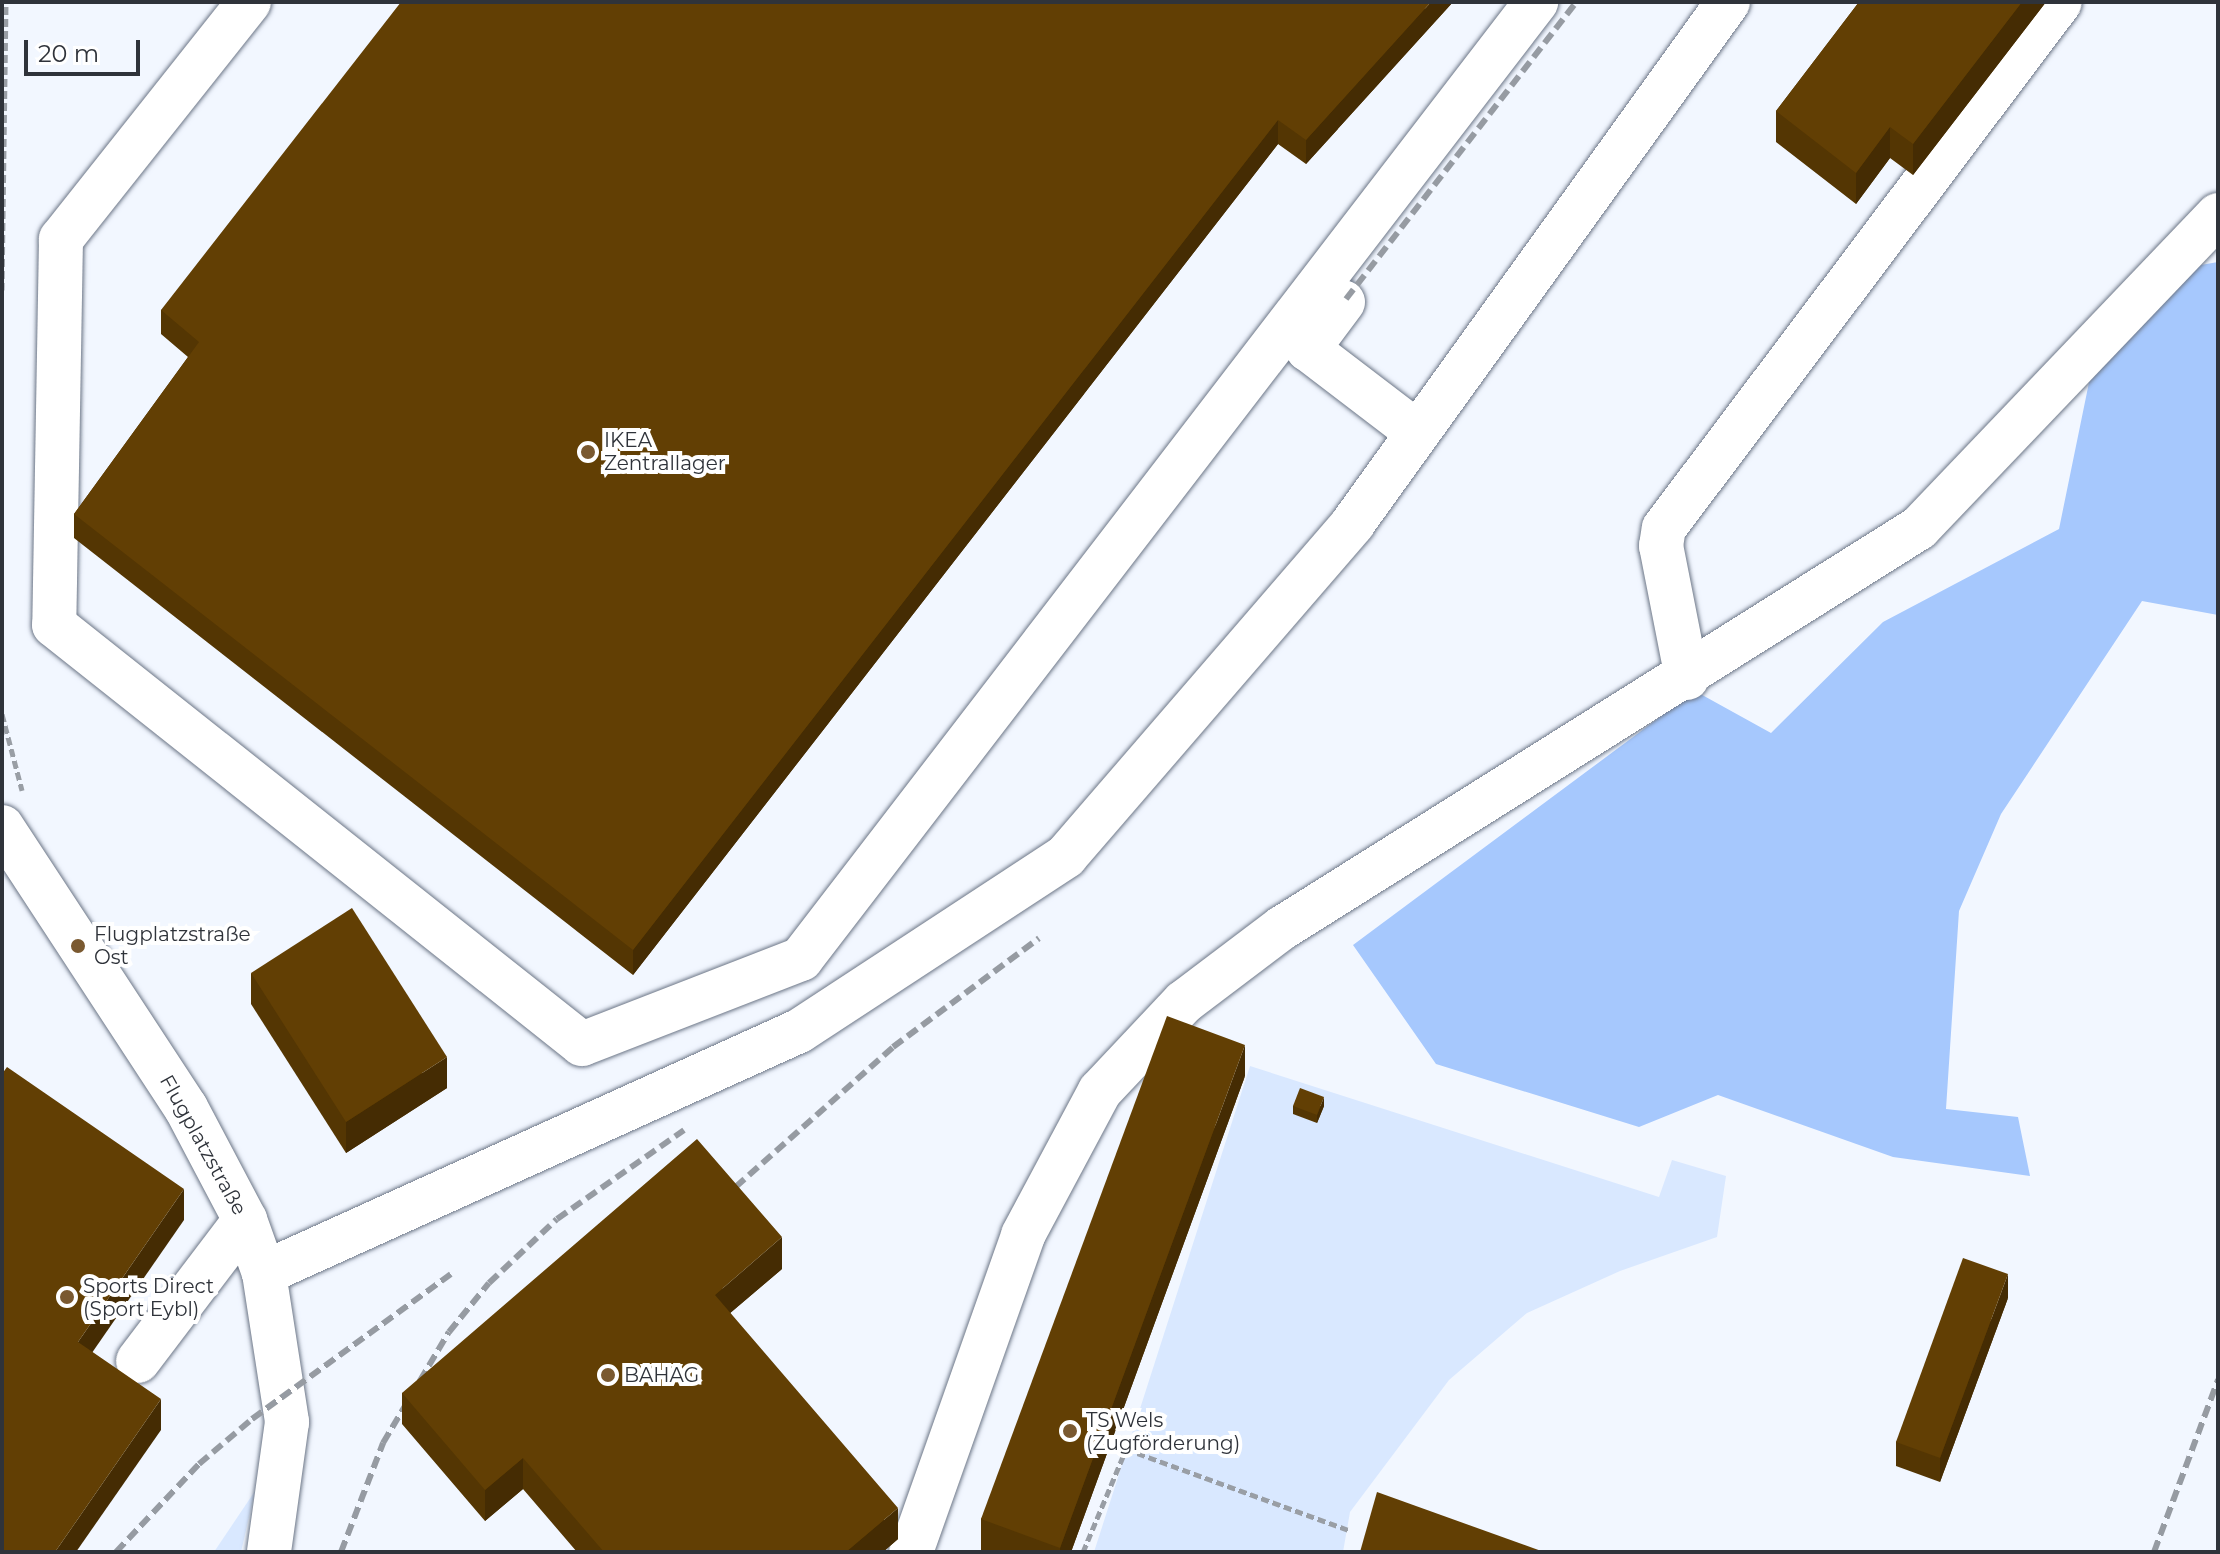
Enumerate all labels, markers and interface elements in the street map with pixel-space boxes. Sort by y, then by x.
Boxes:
scale bar [28,24,144,74]
text: 20 m [38,39,99,68]
place label: IKEA Zentrallager [604,428,726,475]
marker: IKEA Zentrallager [579,443,597,461]
place label: Flugplatzstraße Ost [94,922,251,969]
marker: Flugplatzstraße Ost [69,937,87,955]
street label: Flugplatzstraße [155,1071,251,1219]
place label: Sports Direct (Sport Eybl) [83,1274,214,1321]
marker: Sports Direct (Sport Eybl) [58,1288,76,1306]
place label: BAHAG [624,1363,699,1387]
marker: BAHAG [599,1366,617,1384]
place label: TS Wels (Zugförderung) [1086,1408,1240,1455]
marker: TS Wels (Zugförderung) [1061,1422,1079,1440]

